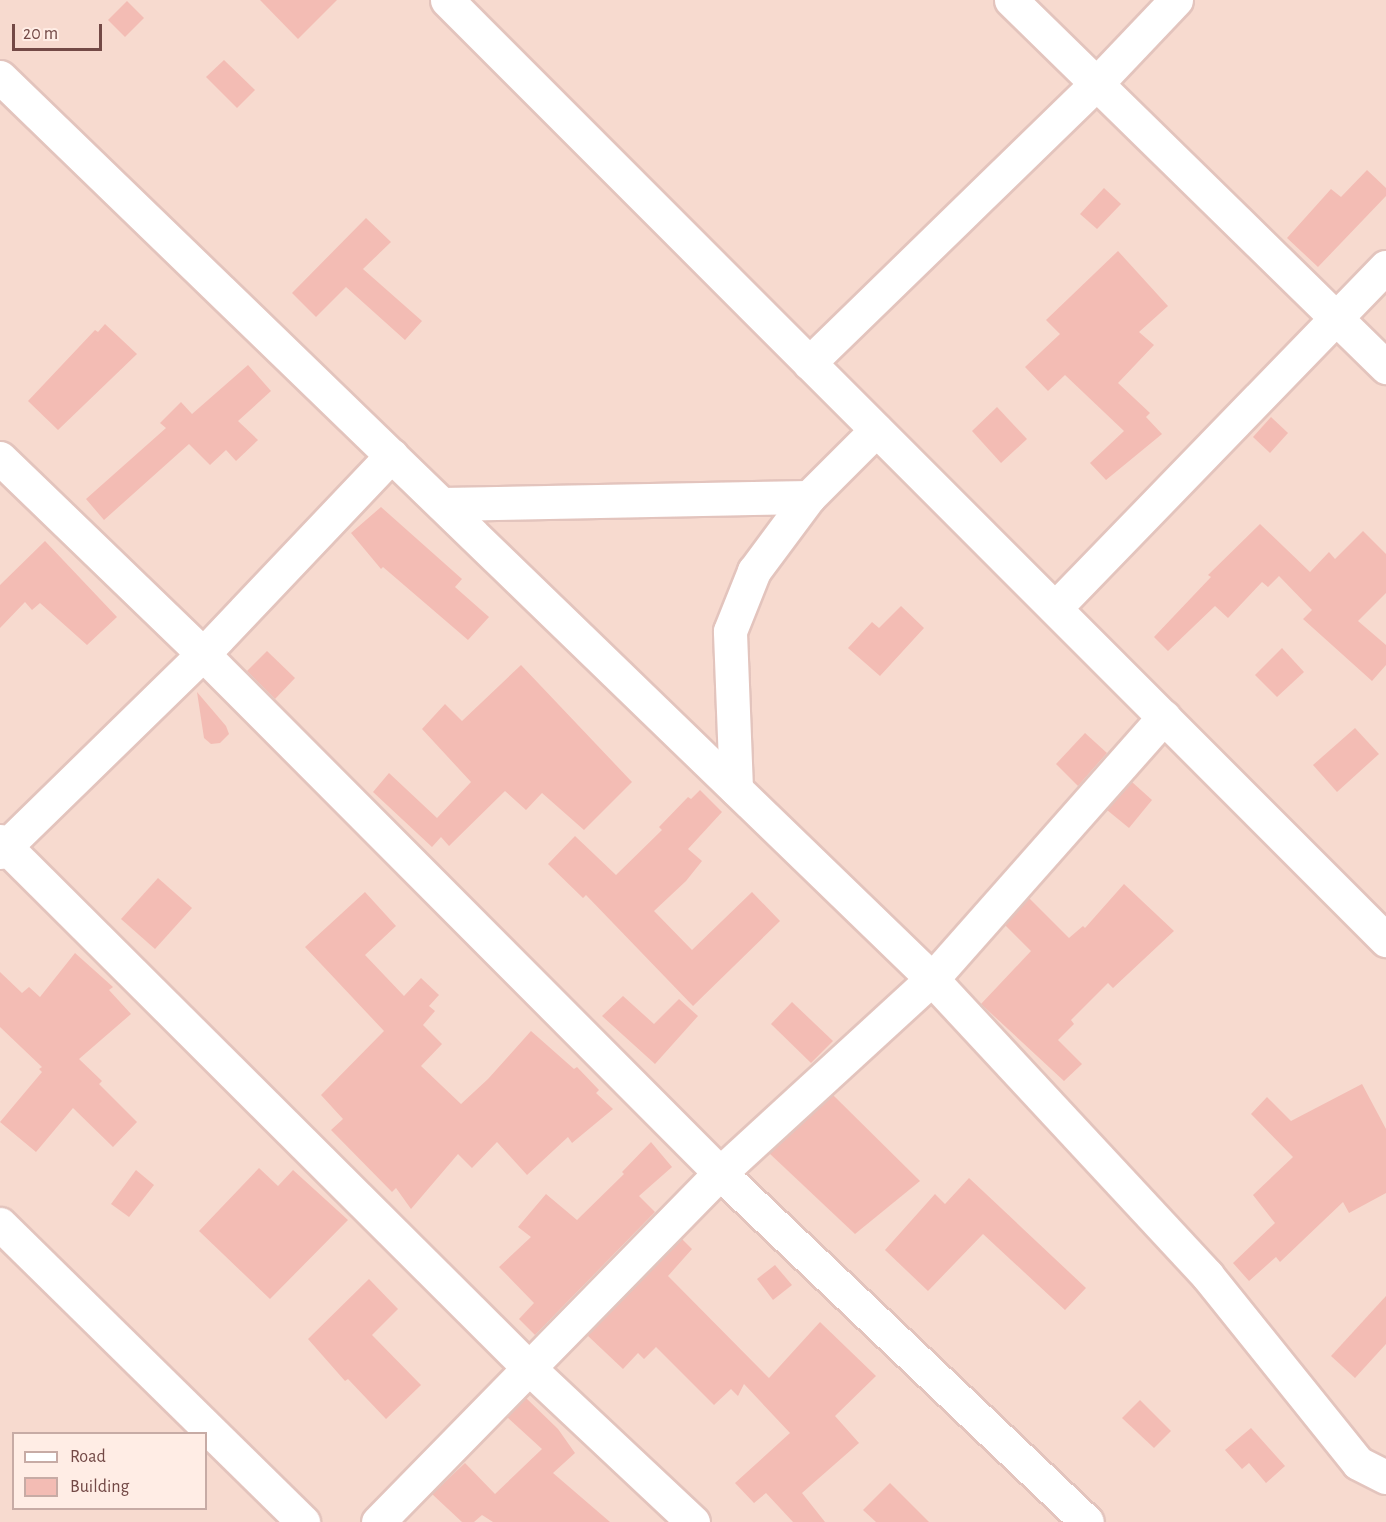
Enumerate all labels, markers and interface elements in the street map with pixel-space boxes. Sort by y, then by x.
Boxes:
scale bar [15,12,105,50]
text: 20 m [23,25,58,43]
legend [12,1432,207,1510]
text: Road [70,1448,106,1466]
text: Building [70,1478,129,1496]

